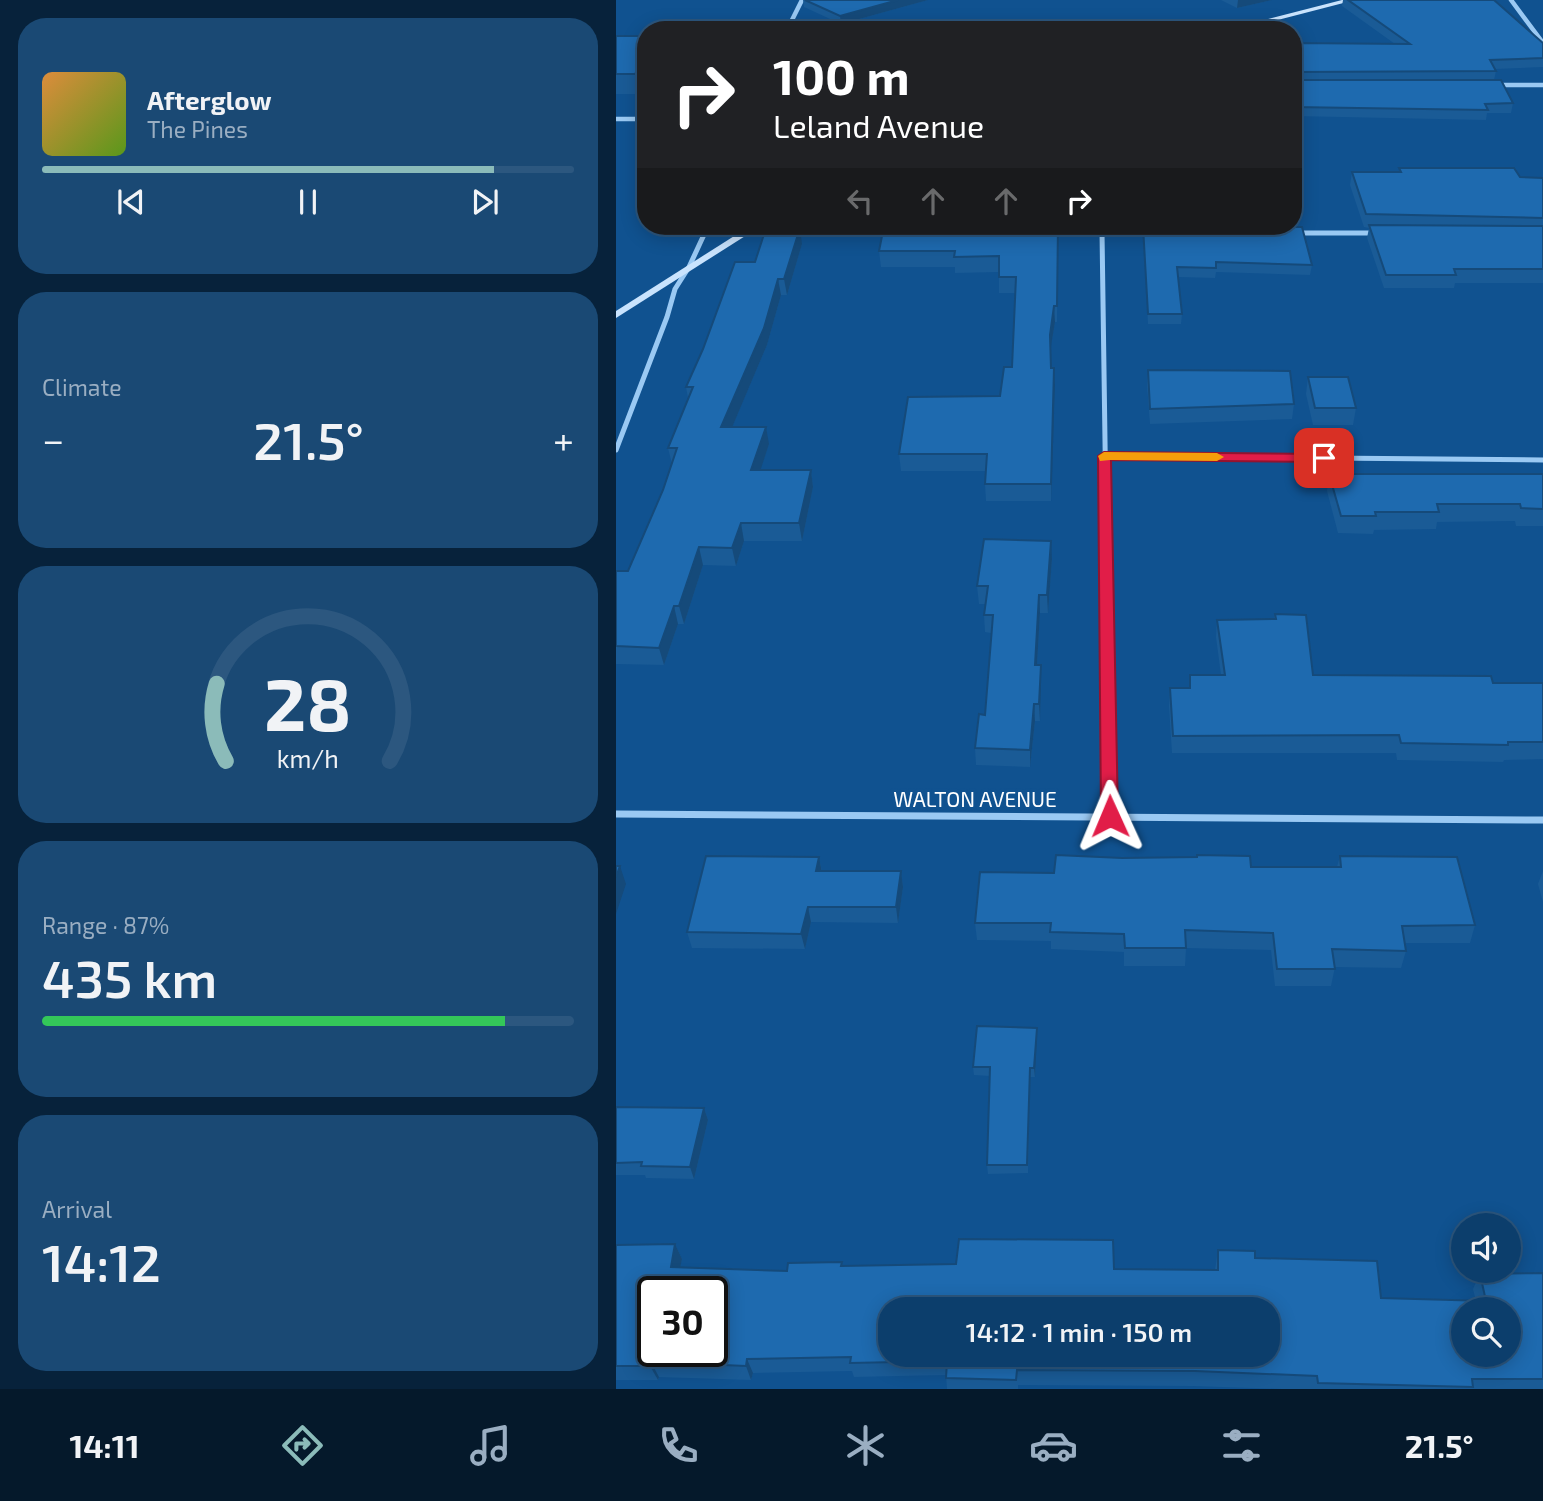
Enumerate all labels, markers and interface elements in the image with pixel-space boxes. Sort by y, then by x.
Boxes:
text: 100 m [773,46,910,105]
icon: right [658,49,749,140]
text: Afterglow [147,84,272,115]
text: Leland Avenue [773,106,984,144]
text: The Pines [147,115,248,143]
icon: left [841,182,879,220]
icon: ahead [914,182,952,220]
icon: ahead [987,182,1025,220]
icon: right [1060,182,1098,220]
icon: previous [112,183,150,221]
icon: pause [289,183,327,221]
icon: next [466,183,504,221]
text: Climate [42,373,122,401]
text: 21.5° [253,408,364,470]
text: − [42,416,64,462]
text: + [553,416,574,462]
pin [1294,428,1354,488]
icon: arrive [1305,439,1343,477]
text: 28 [264,658,352,746]
text: km/h [277,742,339,772]
position arrow [1073,779,1147,853]
street label: WALTON AVENUE [893,786,1057,811]
text: Range · 87% [42,911,169,939]
text: 435 km [42,946,217,1008]
text: Arrival [42,1195,112,1223]
map controls [1451,1213,1521,1367]
button: sound [1451,1213,1521,1283]
text: 14:12 [42,1230,161,1292]
speed limit sign: 30 [637,1276,728,1367]
button: search [1451,1297,1521,1367]
text: 14:12 · 1 min · 150 m [966,1316,1192,1347]
icon: directions [278,1421,327,1470]
icon: music [466,1421,515,1470]
icon: phone [654,1421,703,1470]
icon: climate [841,1421,890,1470]
icon: car [1029,1421,1078,1470]
icon: filters [1217,1421,1266,1470]
text: 14:11 [69,1426,139,1464]
text: 21.5° [1405,1426,1474,1464]

